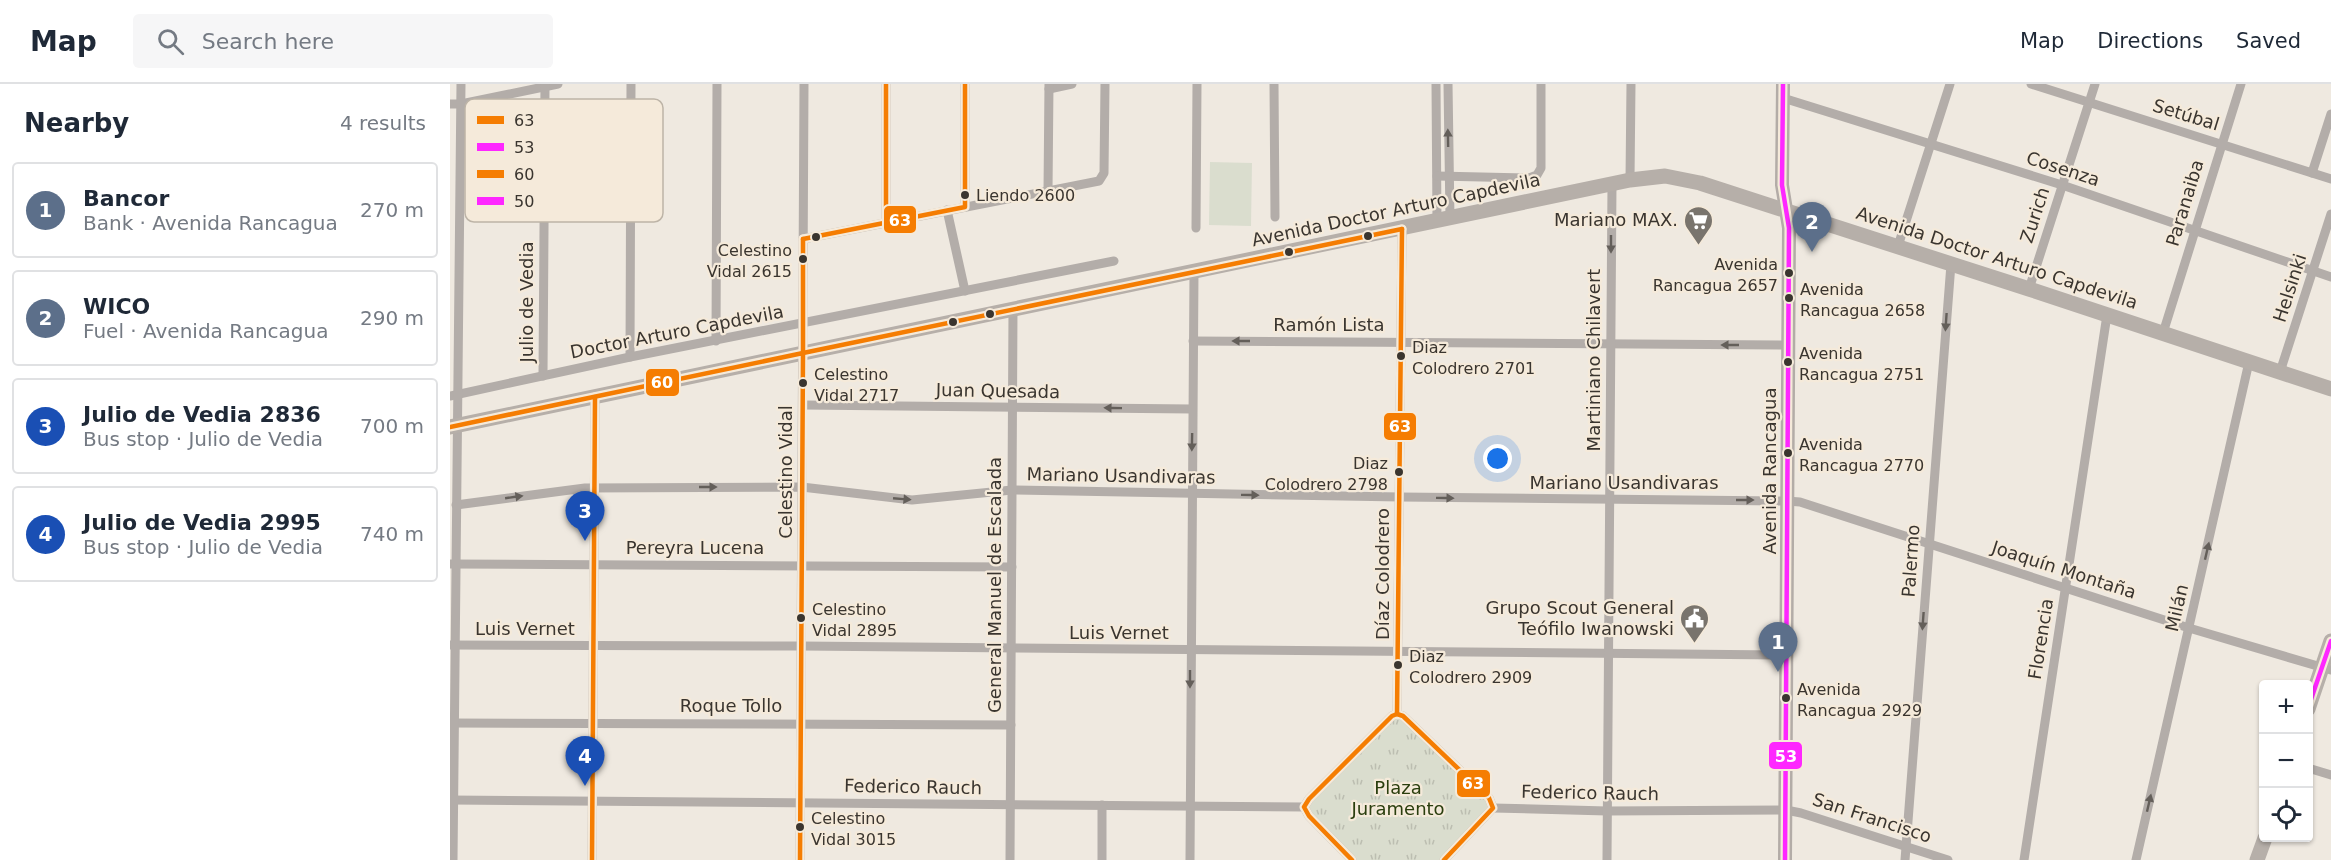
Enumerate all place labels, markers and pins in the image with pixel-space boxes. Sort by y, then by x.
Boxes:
place label: Liendo 2600 [976,186,1075,205]
marker: Liendo 2600 [959,189,971,201]
pin: 2 [1792,202,1832,252]
supermarket icon: Mariano MAX. [1683,204,1715,246]
place label: Mariano MAX. [1554,209,1678,230]
unlabelled marker [1362,230,1374,242]
unlabelled marker [810,231,822,243]
place label: Celestino Vidal 2615 [707,241,792,281]
unlabelled marker [1283,246,1295,258]
marker: Celestino Vidal 2615 [797,253,809,265]
place label: Avenida Rancagua 2657 [1653,255,1778,295]
marker: Avenida Rancagua 2657 [1783,267,1795,279]
place label: Avenida Rancagua 2658 [1800,280,1925,320]
marker: Avenida Rancagua 2658 [1783,292,1795,304]
unlabelled marker [984,308,996,320]
unlabelled marker [947,316,959,328]
place label: Diaz Colodrero 2701 [1412,338,1535,378]
place label: Avenida Rancagua 2751 [1799,344,1924,384]
marker: Diaz Colodrero 2701 [1395,350,1407,362]
marker: Avenida Rancagua 2751 [1782,356,1794,368]
place label: Celestino Vidal 2717 [814,365,899,405]
marker: Celestino Vidal 2717 [797,377,809,389]
place label: Avenida Rancagua 2770 [1799,435,1924,475]
marker: Avenida Rancagua 2770 [1782,447,1794,459]
place label: Diaz Colodrero 2798 [1265,454,1388,494]
marker: Diaz Colodrero 2798 [1393,466,1405,478]
pin: 3 [566,492,604,541]
place label: Grupo Scout General Teófilo Iwanowski [1486,597,1674,639]
place label: Celestino Vidal 2895 [812,600,897,640]
public building icon: Grupo Scout General Teófilo Iwanowski [1679,602,1711,644]
marker: Celestino Vidal 2895 [795,612,807,624]
pin: 1 [1758,622,1798,672]
place label: Diaz Colodrero 2909 [1409,647,1532,687]
marker: Diaz Colodrero 2909 [1392,659,1404,671]
place label: Avenida Rancagua 2929 [1797,680,1922,720]
marker: Avenida Rancagua 2929 [1780,692,1792,704]
pin: 4 [566,736,604,786]
place label: Celestino Vidal 3015 [811,809,896,849]
marker: Celestino Vidal 3015 [794,821,806,833]

